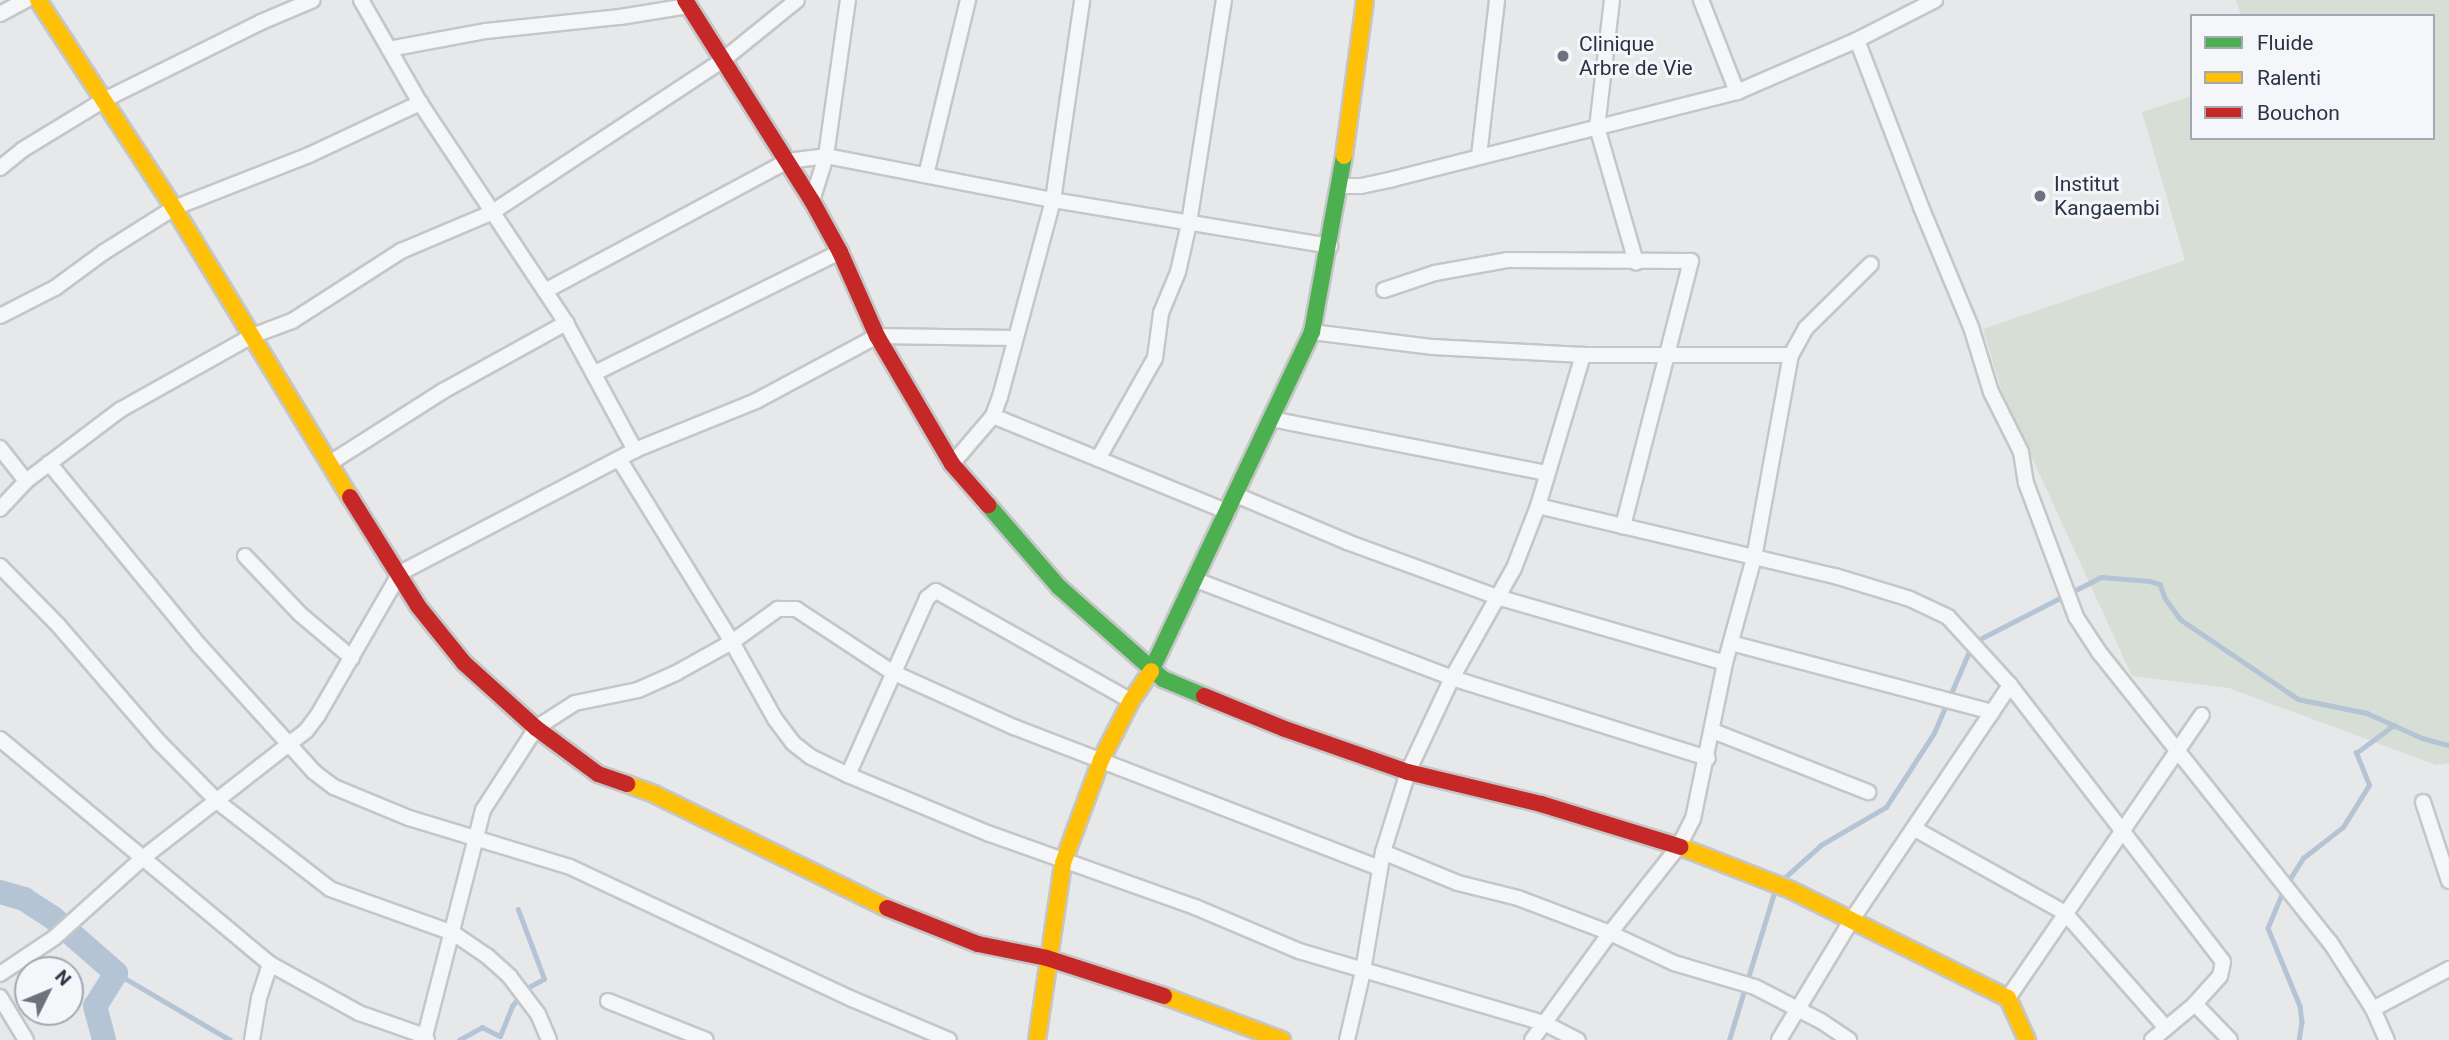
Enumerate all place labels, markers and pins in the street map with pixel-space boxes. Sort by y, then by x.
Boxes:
place label: Clinique Arbre de Vie [1579,31,1693,81]
marker: Clinique Arbre de Vie [1553,46,1573,66]
place label: Institut Kangaembi [2054,171,2160,221]
marker: Institut Kangaembi [2032,188,2048,204]

